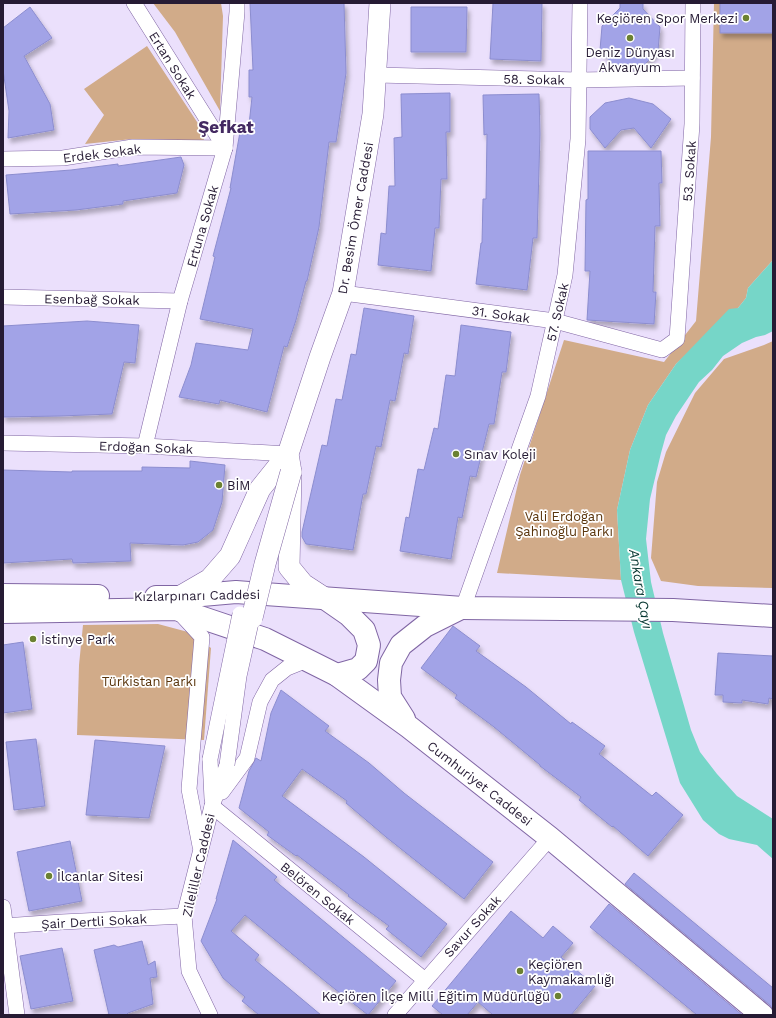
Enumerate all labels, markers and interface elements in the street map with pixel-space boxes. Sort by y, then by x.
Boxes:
place label: Keçiören Spor Merkezi [596,11,738,26]
marker: Keçiören Spor Merkezi [741,13,751,23]
street label: Ertan Sokak [146,29,200,102]
marker: Deniz Dünyası Akvaryum [625,33,635,43]
place label: Deniz Dünyası Akvaryum [585,45,675,75]
street label: 58. Sokak [503,71,566,88]
district label: Şefkat [198,117,254,137]
street label: 53. Sokak [680,139,699,202]
street label: Erdek Sokak [62,141,143,166]
street label: Dr. Besim Ömer Caddesi [335,141,376,295]
street label: Ertuna Sokak [184,183,221,269]
street label: 57. Sokak [543,281,572,343]
street label: Esenbağ Sokak [44,291,141,308]
street label: 31. Sokak [471,303,532,326]
street label: Erdoğan Sokak [99,438,194,457]
place label: Sınav Koleji [464,447,536,462]
marker: Sınav Koleji [451,449,461,459]
place label: BİM [227,478,250,493]
marker: BİM [214,480,224,490]
park label: Vali Erdoğan Şahinoğlu Parkı [515,509,613,539]
water label: Ankara Çayı [626,547,656,630]
street label: Kızlarpınarı Caddesi [134,587,260,604]
place label: İstinye Park [41,632,116,647]
marker: İstinye Park [28,634,38,644]
park label: Türkistan Parkı [102,674,196,689]
street label: Cumhuriyet Caddesi [424,738,535,829]
street label: Zileliller Caddesi [179,812,218,918]
street label: Belören Sokak [278,859,358,928]
place label: İlcanlar Sitesi [57,869,143,884]
marker: İlcanlar Sitesi [44,871,54,881]
street label: Savur Sokak [441,892,504,960]
street label: Şair Dertli Sokak [41,911,148,932]
place label: Keçiören Kaymakamlığı [528,957,615,987]
marker: Keçiören Kaymakamlığı [515,966,525,976]
place label: Keçiören İlçe Milli Eğitim Müdürlüğü [322,989,550,1004]
marker: Keçiören İlçe Milli Eğitim Müdürlüğü [553,991,563,1001]

